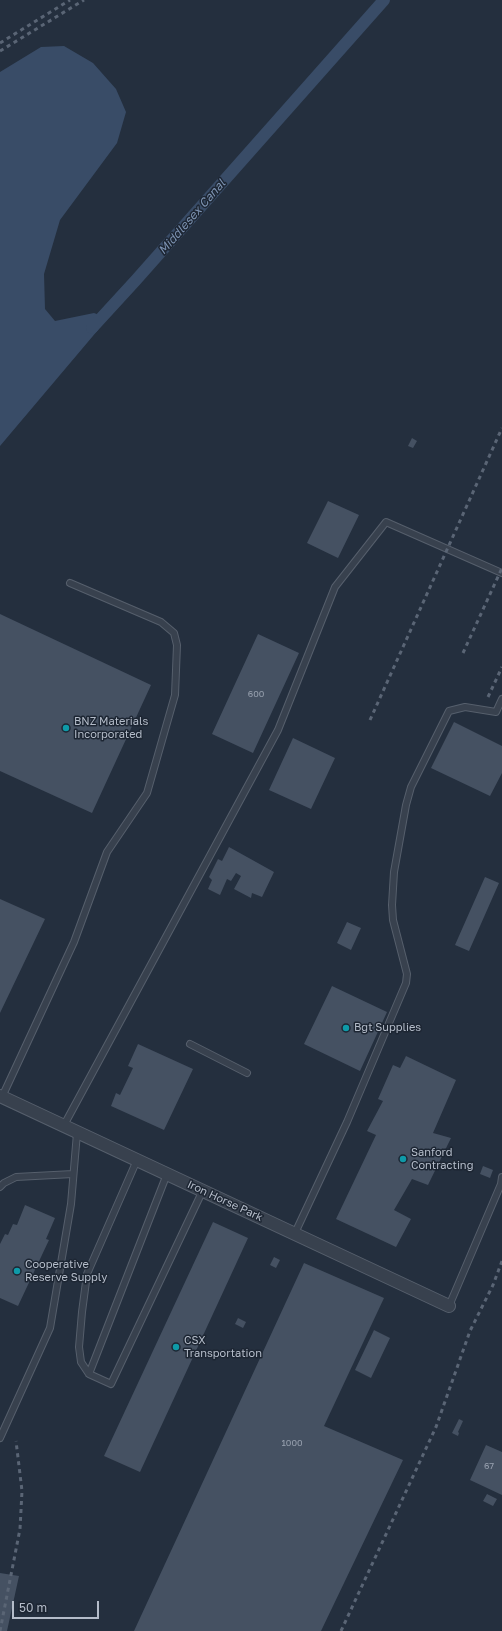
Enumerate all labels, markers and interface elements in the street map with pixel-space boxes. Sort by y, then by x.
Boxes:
water label: Middlesex Canal [156,177,228,257]
house number: 600 [248,689,264,699]
place label: BNZ Materials Incorporated [74,715,148,741]
marker: BNZ Materials Incorporated [61,723,71,733]
place label: Bgt Supplies [354,1021,421,1035]
marker: Bgt Supplies [341,1023,351,1033]
place label: Sanford Contracting [411,1146,473,1172]
marker: Sanford Contracting [398,1154,408,1164]
street label: Iron Horse Park [185,1178,265,1224]
place label: Cooperative Reserve Supply [25,1258,107,1284]
marker: Cooperative Reserve Supply [12,1266,22,1276]
place label: CSX Transportation [184,1334,262,1360]
marker: CSX Transportation [171,1342,181,1352]
house number: 1000 [281,1438,303,1448]
house number: 67 [484,1461,494,1471]
scale bar [14,1593,101,1619]
text: 50 m [19,1600,47,1615]

